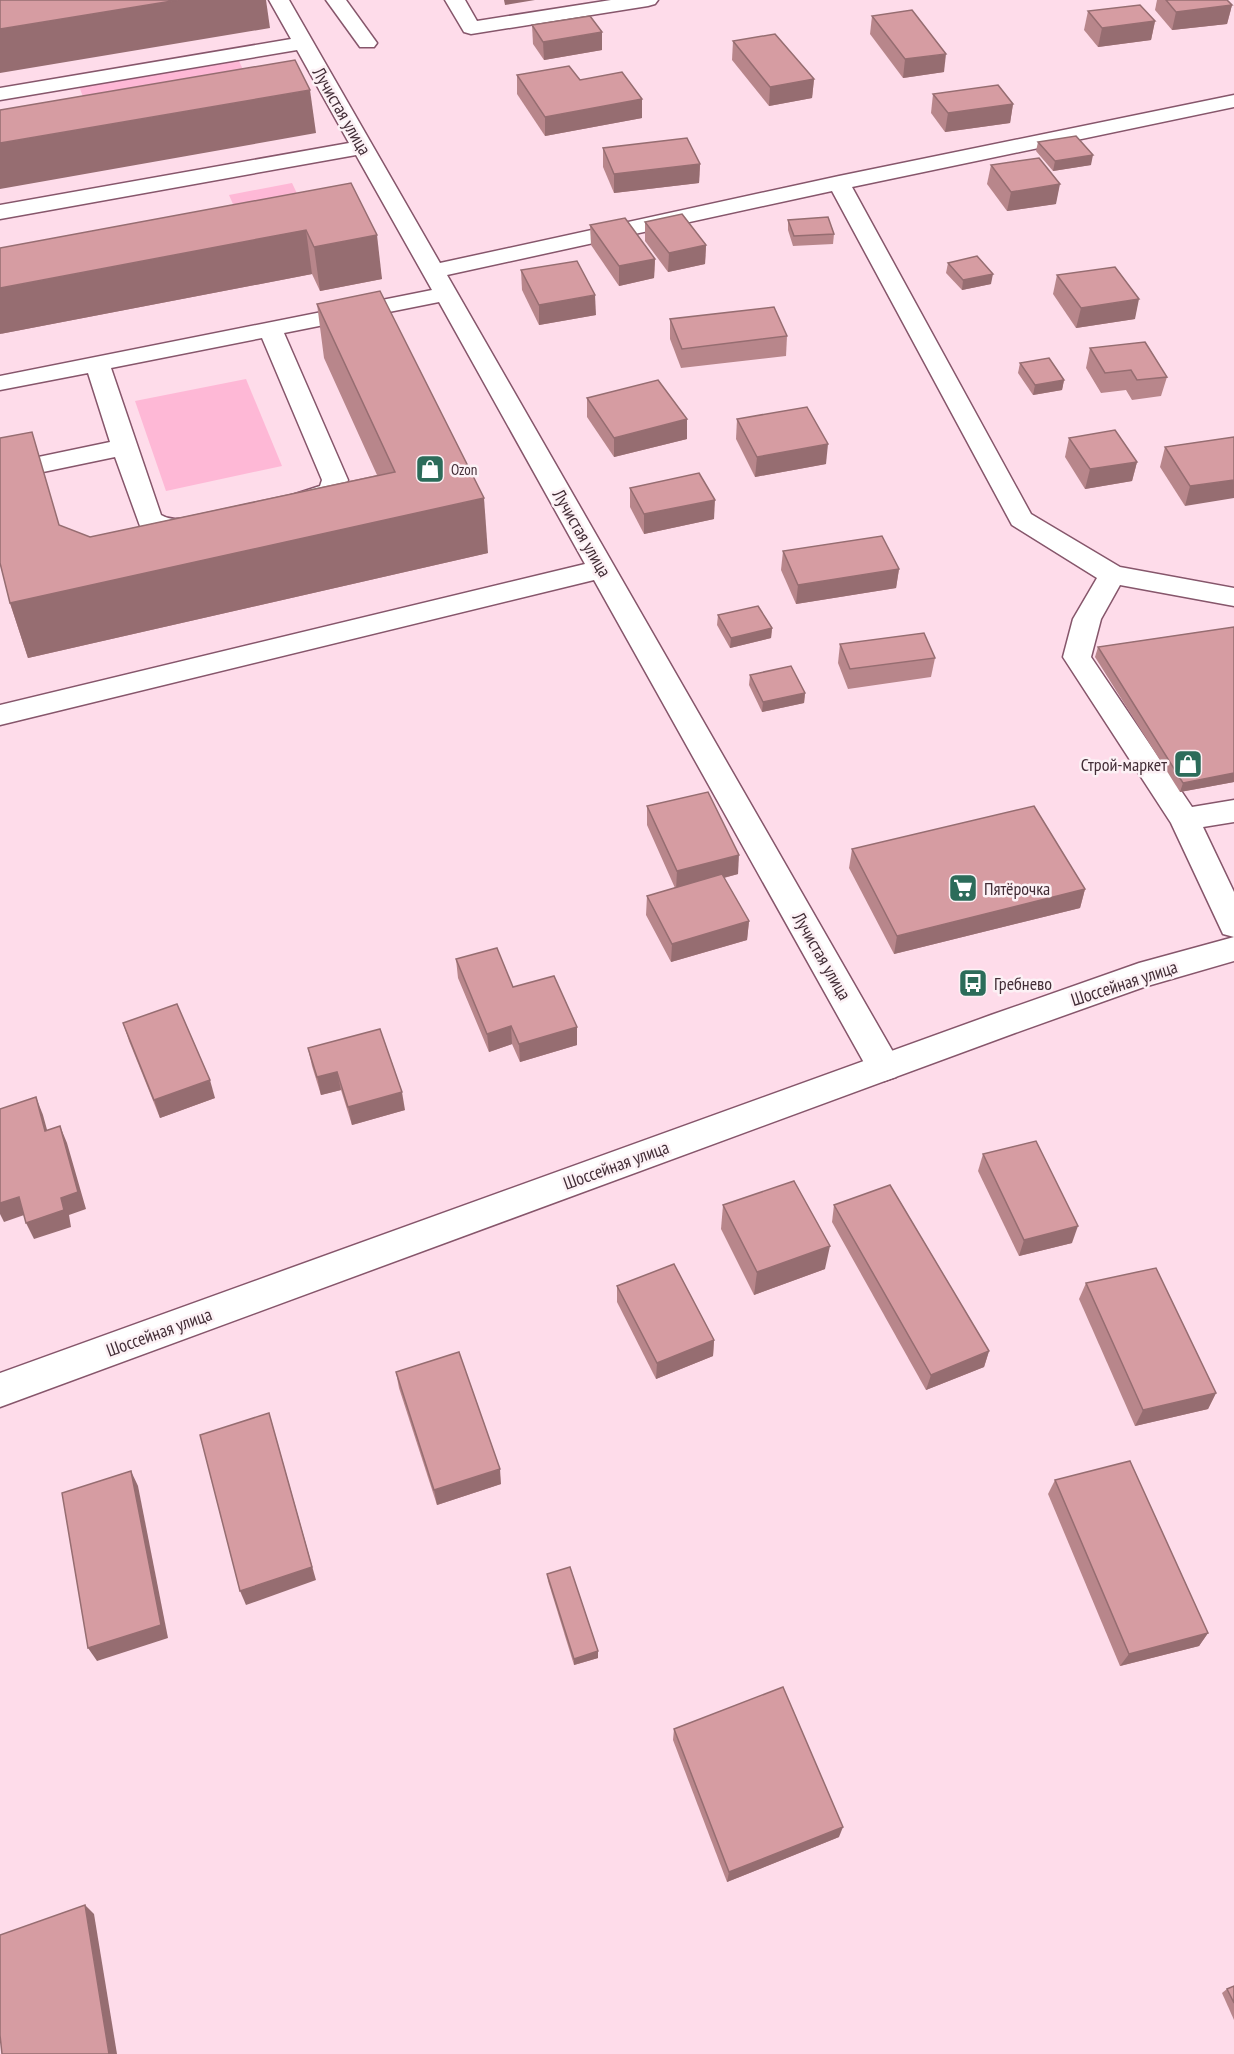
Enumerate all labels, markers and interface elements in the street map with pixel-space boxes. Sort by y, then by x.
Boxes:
street label: Лучистая улица [307,62,376,159]
shop icon: Ozon [414,453,446,485]
place label: Ozon [451,460,477,479]
street label: Лучистая улица [547,484,616,581]
shop icon: Строй-маркет [1172,748,1204,780]
place label: Строй-маркет [1081,753,1167,776]
supermarket icon: Пятёрочка [947,872,979,904]
place label: Пятёрочка [984,877,1050,900]
street label: Лучистая улица [787,907,856,1004]
street label: Шоссейная улица [1068,955,1180,1011]
bus stop icon: Гребнево [957,967,989,999]
place label: Гребнево [994,972,1052,995]
street label: Шоссейная улица [560,1135,672,1195]
street label: Шоссейная улица [103,1302,215,1362]

